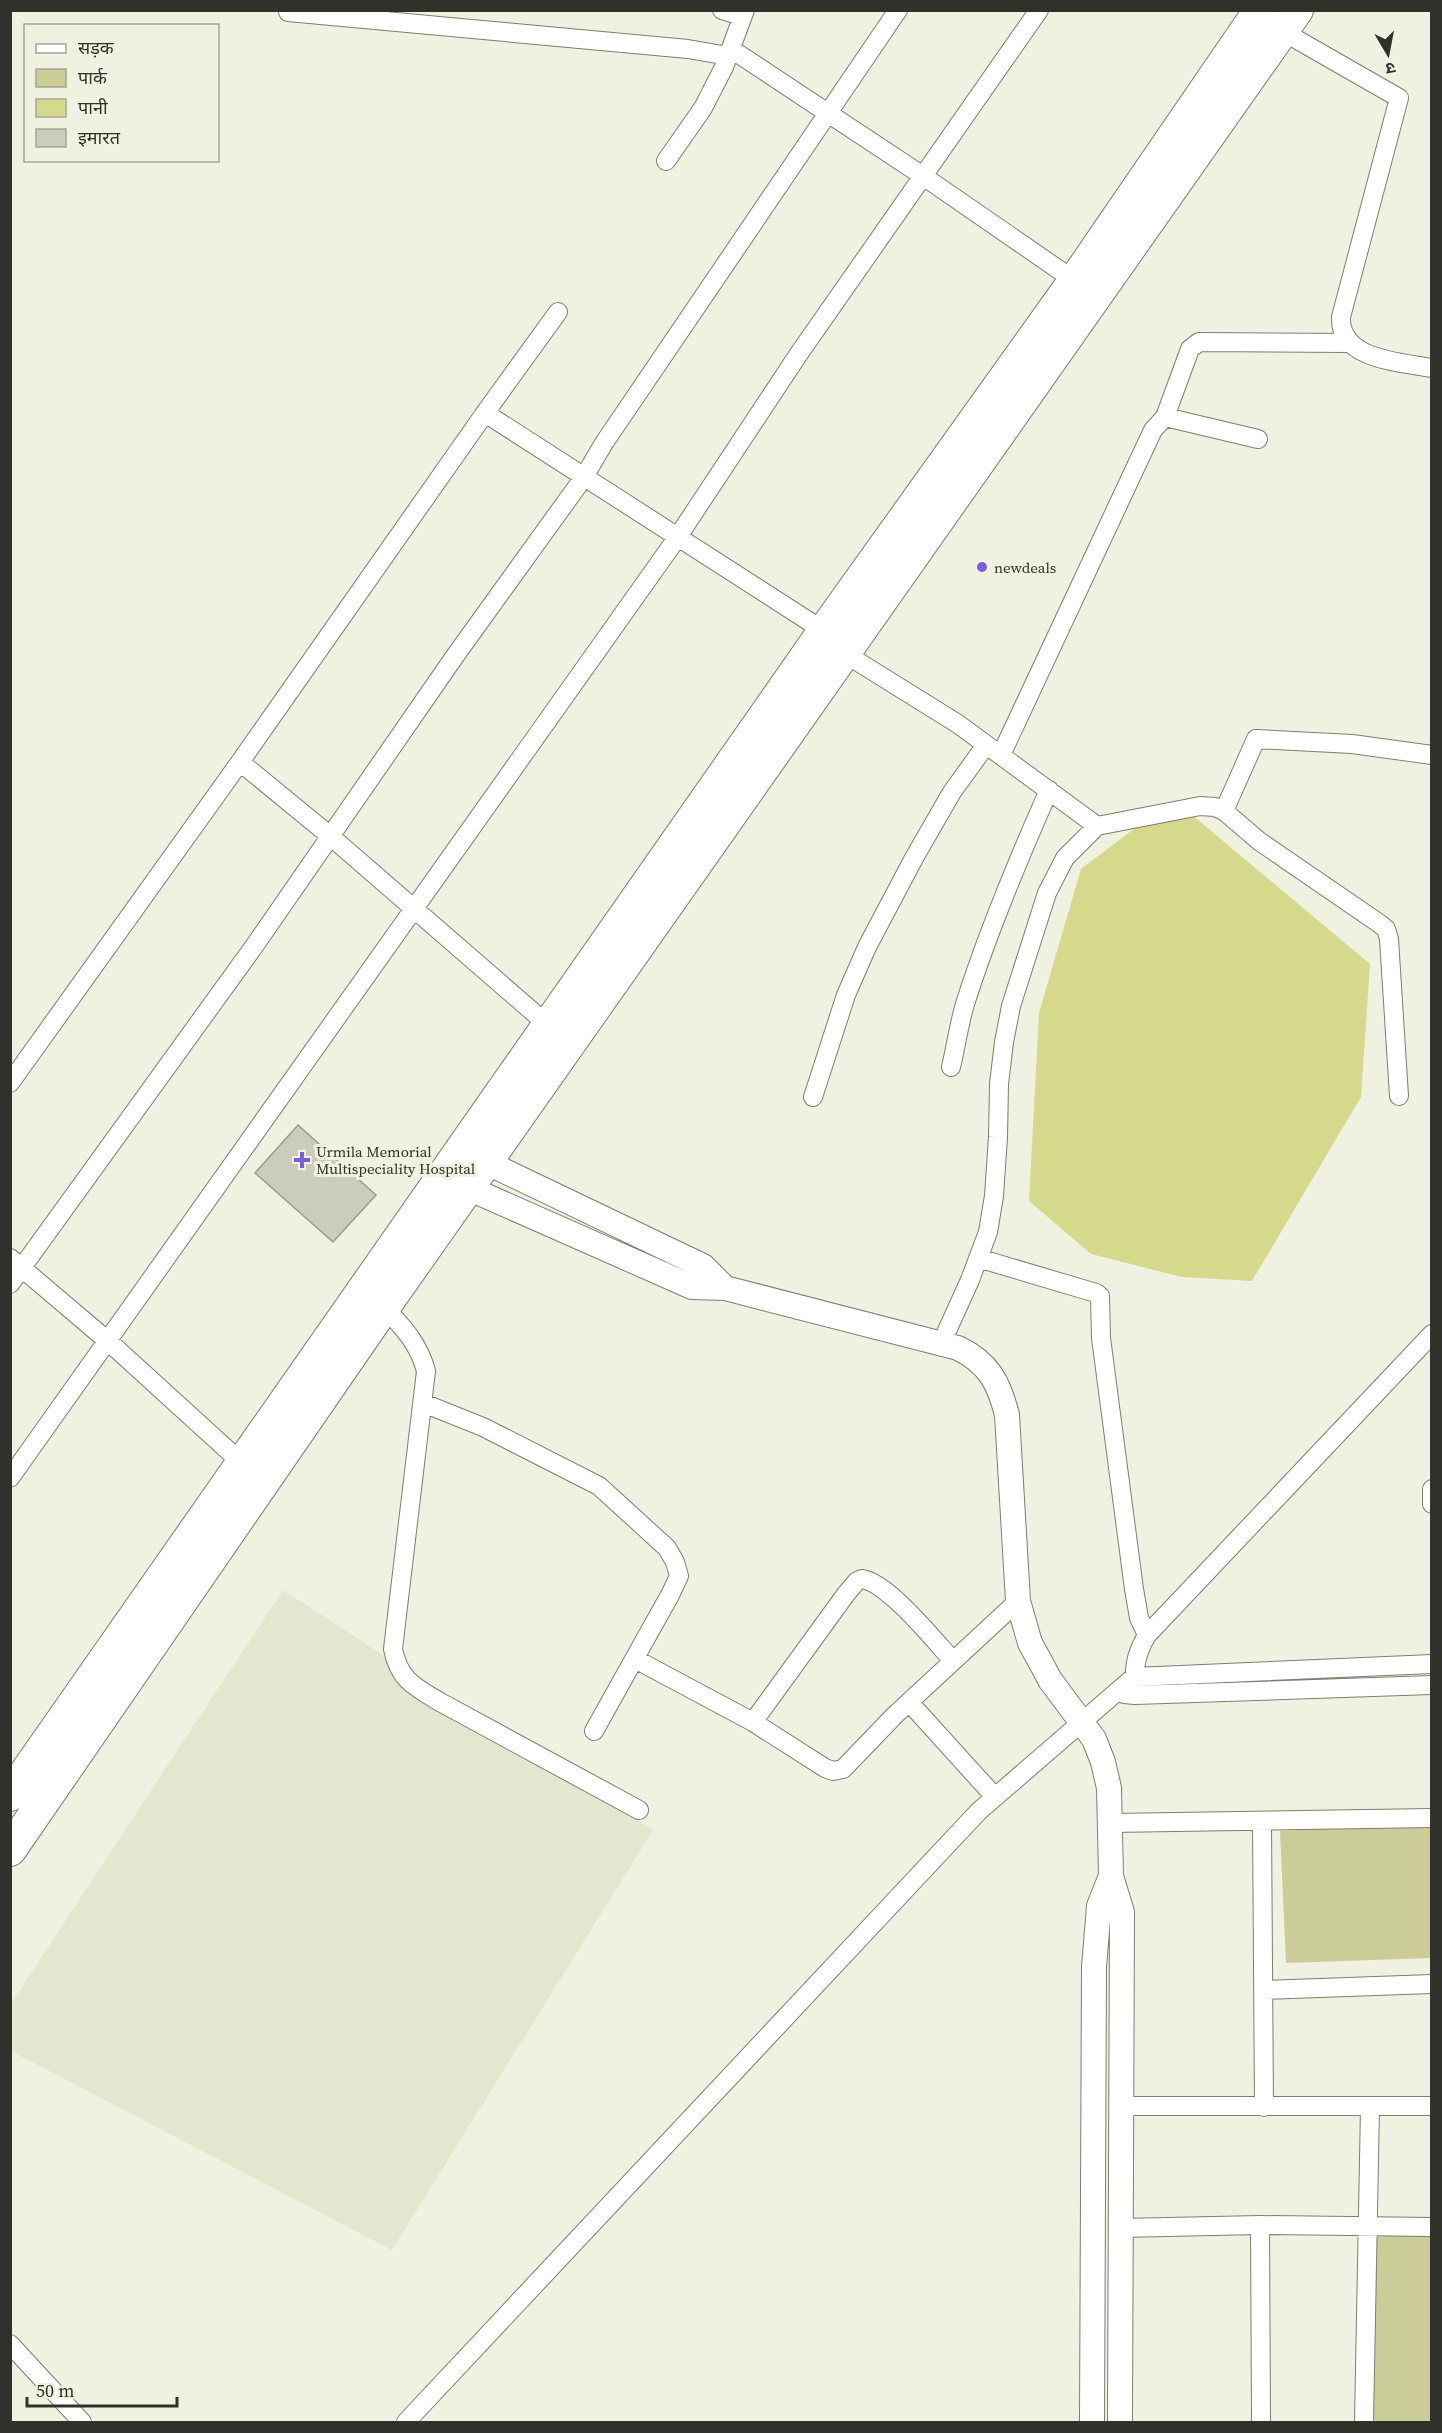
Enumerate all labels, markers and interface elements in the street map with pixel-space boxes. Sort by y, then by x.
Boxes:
legend [24,24,219,162]
north arrow [1358,24,1418,84]
text: सड़क [78,35,115,60]
text: उ [1383,57,1397,81]
text: पार्क [78,65,108,90]
text: पानी [78,95,108,120]
text: इमारत [78,125,121,150]
place label: newdeals [994,557,1056,578]
marker: newdeals [975,560,989,574]
place label: Urmila Memorial Multispeciality Hospital [316,1141,476,1179]
marker: Urmila Memorial Multispeciality Hospital [293,1151,311,1169]
scale bar [27,2370,177,2408]
text: 50 m [36,2378,74,2403]

